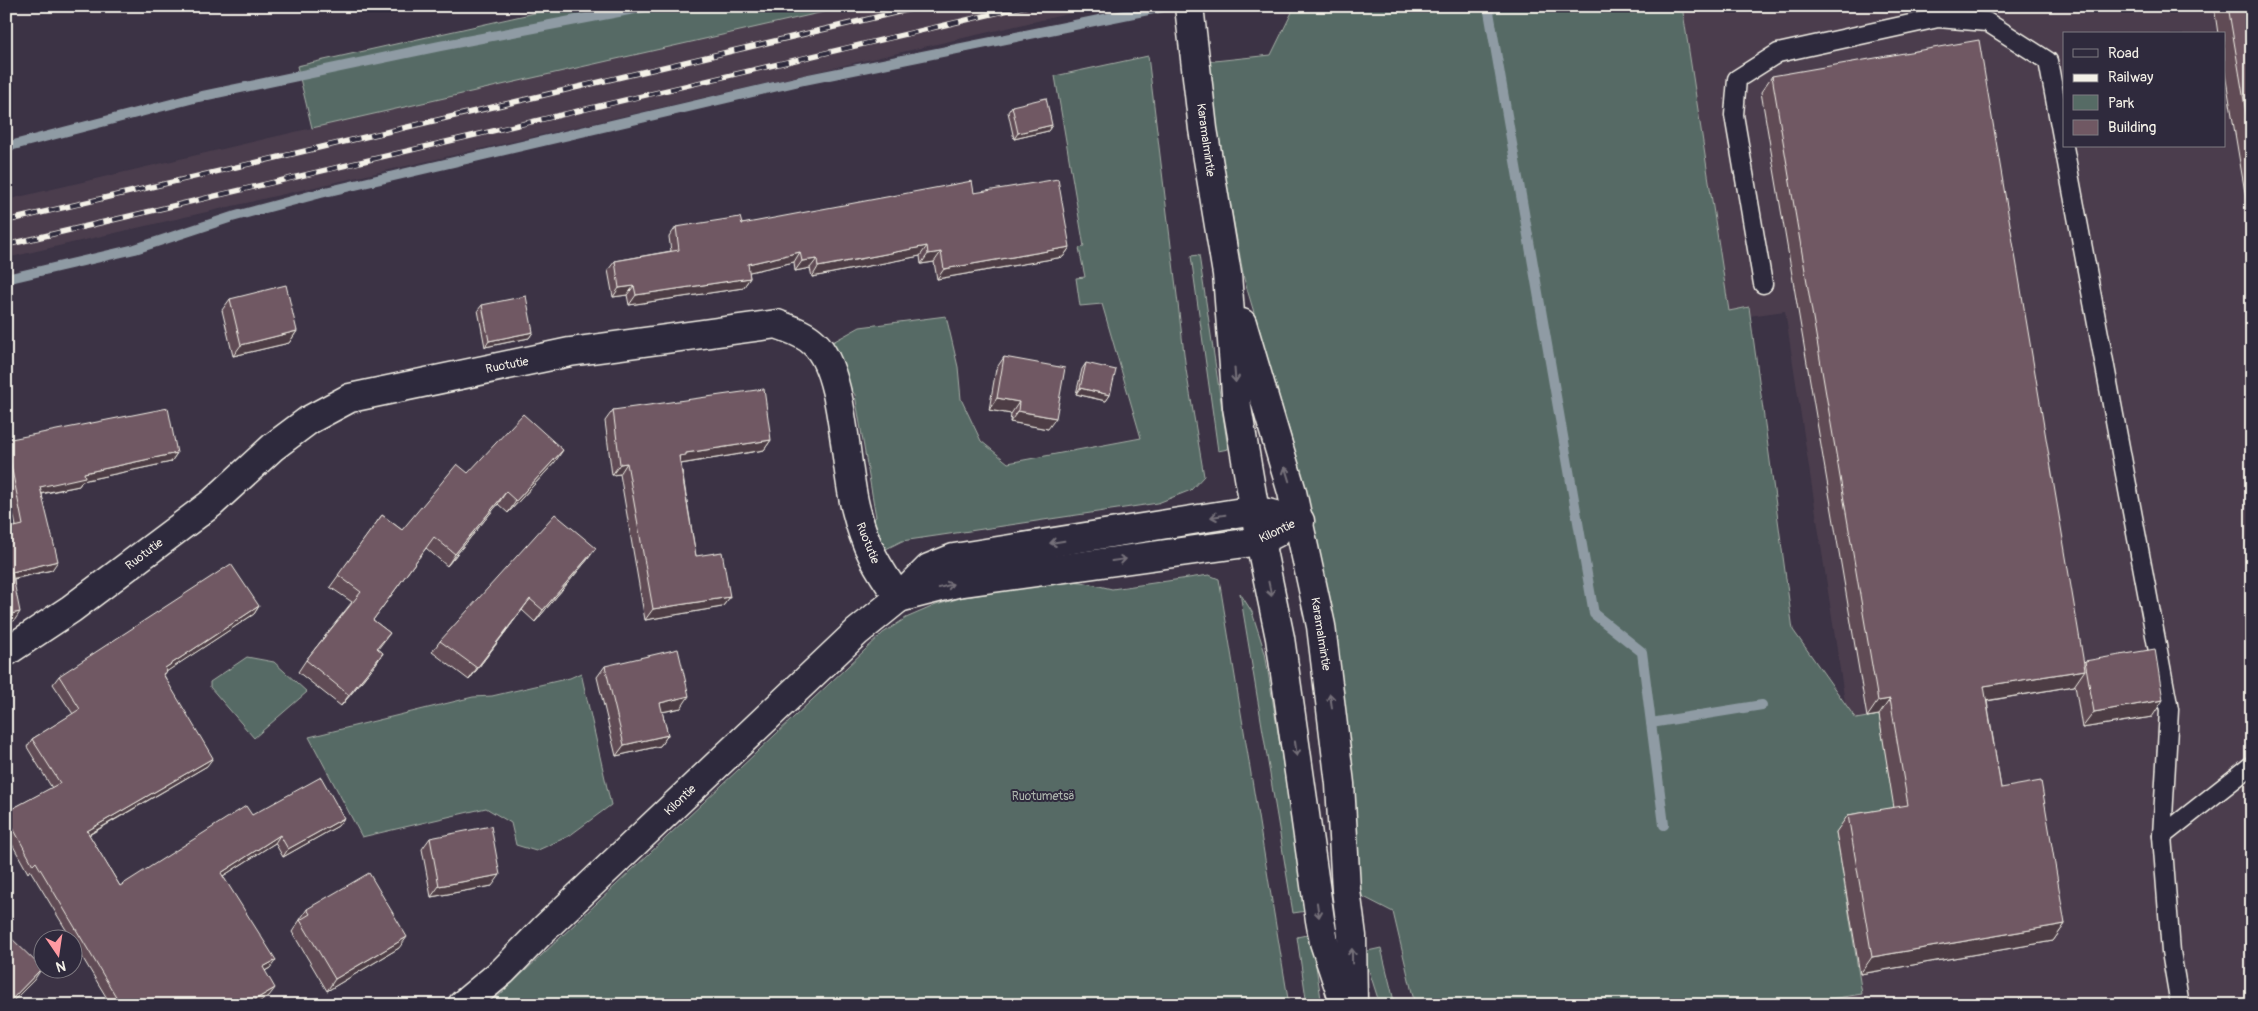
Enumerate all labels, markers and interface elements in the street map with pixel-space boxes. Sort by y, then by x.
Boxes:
legend [2063,32,2226,148]
text: Road [2108,44,2139,63]
text: Railway [2108,68,2154,87]
text: Park [2108,94,2135,113]
street label: Karamalmintie [1193,102,1218,178]
text: Building [2108,118,2156,137]
street label: Ruotutie [484,354,530,377]
one-way arrow [1230,366,1239,382]
one-way arrow [1282,466,1292,482]
one-way arrow [1210,512,1226,522]
street label: Kilontie [1257,517,1298,546]
street label: Ruotutie [852,520,883,566]
street label: Ruotutie [123,535,166,573]
one-way arrow [1050,537,1066,547]
one-way arrow [1111,555,1127,565]
one-way arrow [938,581,954,590]
one-way arrow [1266,581,1275,597]
street label: Karamalmintie [1307,596,1334,672]
one-way arrow [1326,693,1336,709]
one-way arrow [1291,741,1301,757]
street label: Kilontie [661,782,699,819]
park label: Ruotumetsä [1012,789,1074,804]
one-way arrow [1313,902,1323,918]
north arrow [32,928,82,978]
one-way arrow [1347,948,1357,964]
text: N [54,957,67,976]

